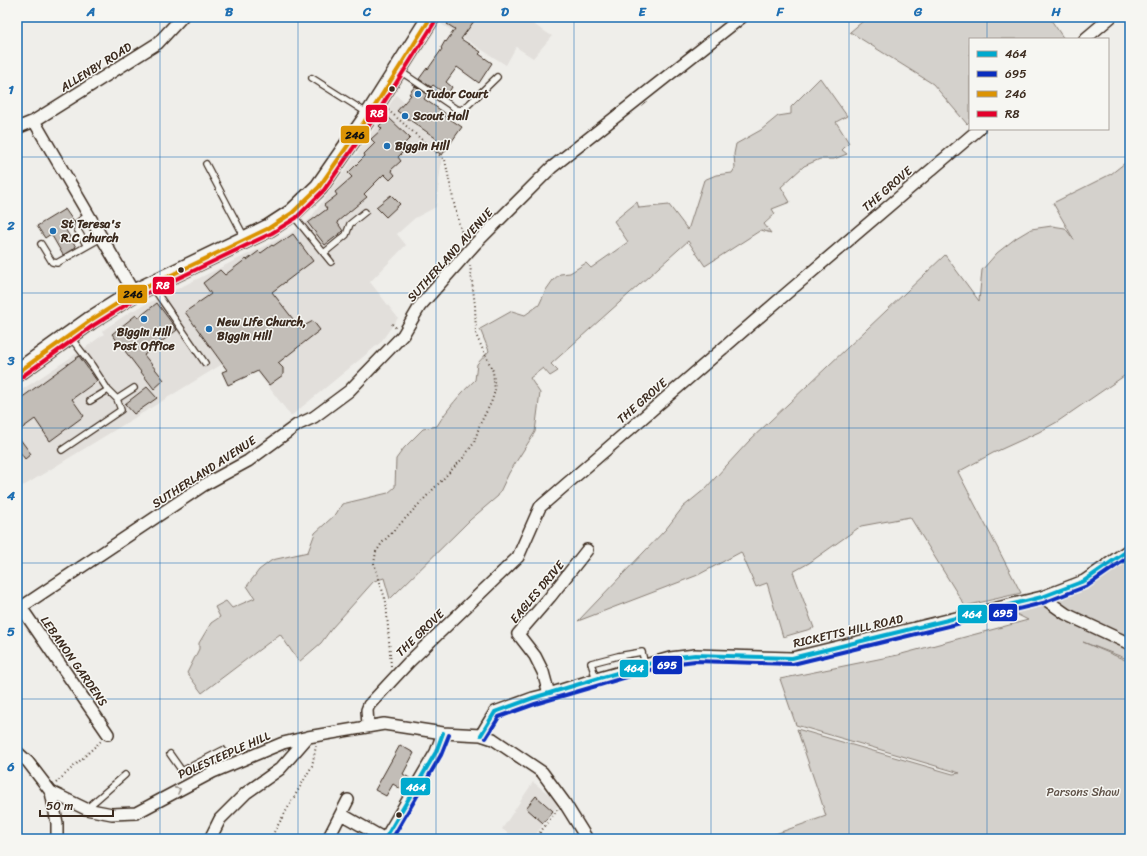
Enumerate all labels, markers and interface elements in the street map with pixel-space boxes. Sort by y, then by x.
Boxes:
text: A [86,0,95,23]
text: B [225,0,234,23]
text: C [362,0,372,23]
text: D [501,0,509,23]
text: E [638,0,647,23]
text: F [775,0,784,23]
text: G [913,0,923,23]
text: H [1050,0,1061,23]
street label: ALLENBY ROAD [55,36,137,98]
legend [969,38,1109,130]
text: 464 [1005,43,1027,65]
text: 695 [1005,63,1027,85]
text: 1 [8,78,14,101]
place label: Tudor Court [426,83,489,105]
text: 246 [1005,83,1026,105]
unlabelled marker [387,84,397,94]
marker: Tudor Court [413,89,423,99]
text: R8 [1005,103,1020,125]
line badge: R8 [365,104,388,123]
text: R8 [369,104,384,123]
place label: Scout Hall [412,105,469,127]
marker: Scout Hall [400,111,410,121]
line badge: 246 [340,125,370,144]
text: 246 [344,126,365,145]
place label: Biggin Hill [395,135,450,157]
marker: Biggin Hill [382,141,392,151]
street label: THE GROVE [857,160,918,217]
street label: SUTHERLAND AVENUE [401,202,499,307]
place label: St Teresa's R.C church [60,213,121,249]
text: 2 [6,214,15,237]
marker: St Teresa's R.C church [48,226,58,236]
unlabelled marker [176,265,186,275]
line badge: R8 [152,276,175,295]
text: R8 [155,276,170,295]
line badge: 246 [117,284,148,304]
text: 246 [122,285,143,304]
place label: New Life Church, Biggin Hill [216,311,306,347]
marker: Biggin Hill Post Office [139,314,149,324]
place label: Biggin Hill Post Office [113,321,175,357]
marker: New Life Church, Biggin Hill [204,324,214,334]
text: 3 [6,349,15,372]
street label: THE GROVE [612,372,673,429]
street label: SUTHERLAND AVENUE [147,429,262,514]
text: 4 [6,484,16,507]
street label: EAGLES DRIVE [504,555,571,628]
street label: THE GROVE [390,603,451,662]
line badge: 695 [988,603,1018,622]
line badge: 464 [957,604,988,624]
text: 695 [992,604,1013,623]
text: 464 [961,605,982,624]
street label: RICKETTS HILL ROAD [791,607,906,654]
street label: LEBANON GARDENS [34,611,114,711]
text: 5 [7,620,15,643]
line badge: 695 [652,655,683,675]
text: 695 [656,656,677,675]
line badge: 464 [619,659,649,678]
text: 464 [623,659,644,678]
street label: POLESTEEPLE HILL [174,725,274,785]
text: 6 [6,755,15,778]
line badge: 464 [400,777,431,796]
text: 464 [405,778,426,797]
park label: Parsons Shaw [1046,781,1120,803]
one-way arrow [174,787,182,795]
scale bar [40,792,113,818]
text: 50 m [46,795,73,817]
unlabelled marker [394,810,404,820]

